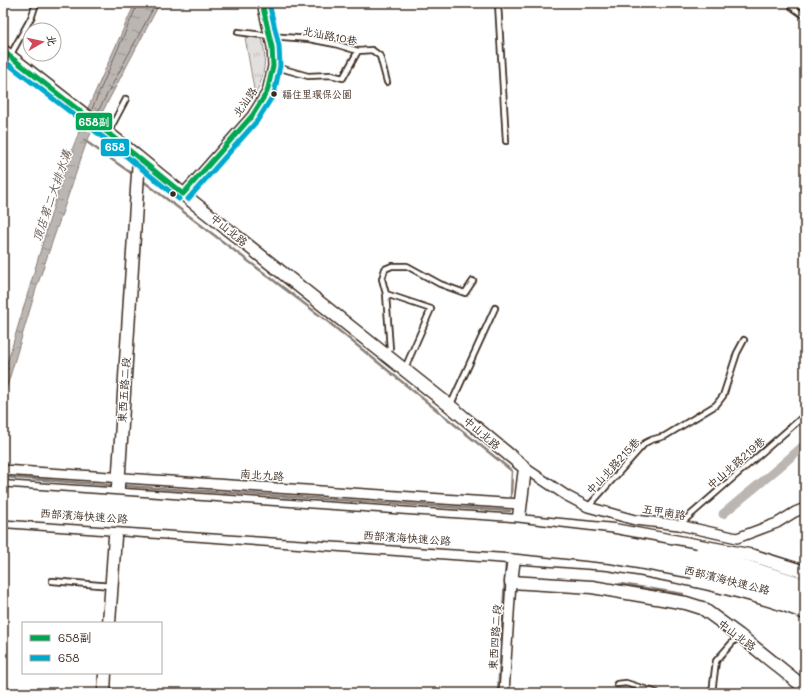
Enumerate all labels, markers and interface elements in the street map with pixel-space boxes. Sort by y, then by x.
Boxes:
north arrow [22,22,62,62]
street label: 北汕路10巷 [301,23,359,48]
text: 北 [44,34,61,47]
street label: 北汕路 [229,84,260,120]
place label: 福住里環保公園 [282,87,352,101]
marker: 福住里環保公園 [269,89,279,99]
line badge: 658副 [75,112,113,131]
text: 658副 [79,114,109,129]
line badge: 658 [100,138,130,157]
text: 658 [105,139,125,154]
water label: 頂店第二大排水溝 [28,147,75,244]
unlabelled marker [168,189,178,199]
street label: 中山北路 [207,210,251,249]
street label: 東西五路二段 [114,357,133,423]
street label: 中山北路 [461,413,504,453]
street label: 中山北路219巷 [703,433,768,492]
street label: 中山北路215巷 [582,434,643,497]
street label: 南北九路 [240,465,285,484]
street label: 五甲南路 [641,501,687,522]
street label: 西部濱海快速公路 [40,505,128,526]
street label: 西部濱海快速公路 [363,527,451,548]
street label: 西部濱海快速公路 [683,562,772,597]
street label: 東西四路二段 [485,604,504,670]
street label: 中山北路 [715,615,759,654]
legend [22,622,162,674]
text: 658副 [58,629,92,645]
text: 658 [58,649,80,665]

